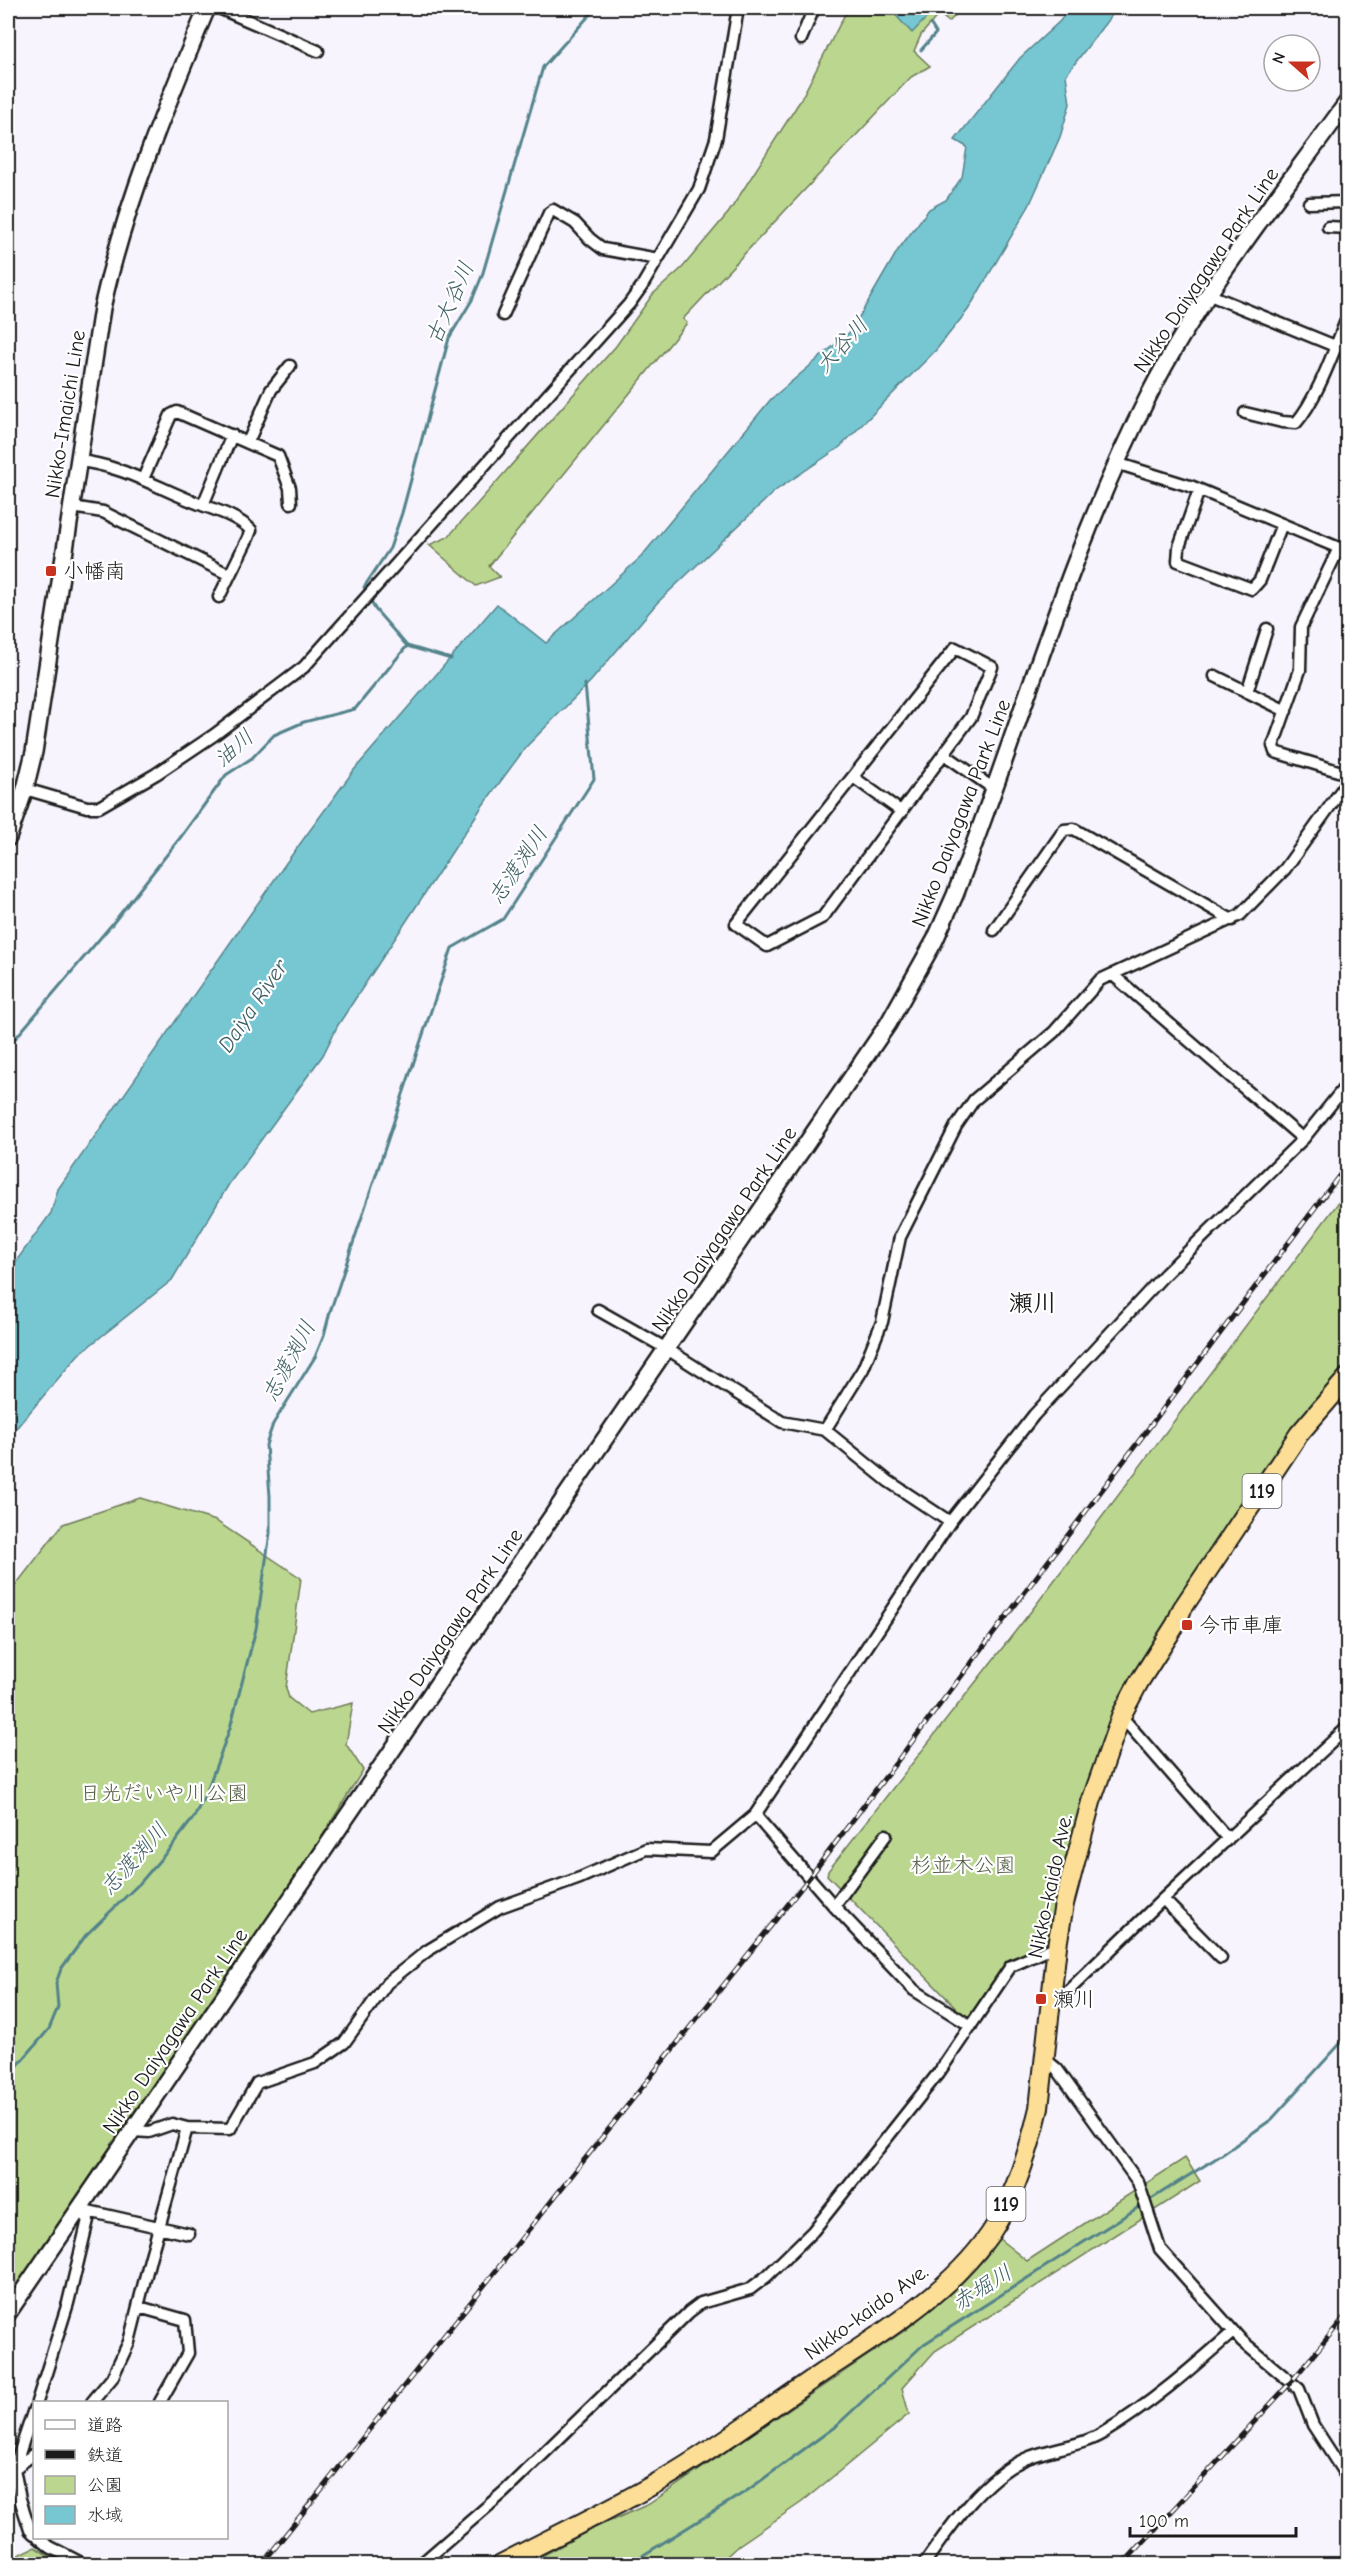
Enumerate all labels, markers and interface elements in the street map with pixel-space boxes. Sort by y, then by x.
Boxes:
north arrow [1262,33,1322,93]
text: N [1269,50,1289,66]
street label: Nikko Daiyagawa Park Line [1128,163,1284,377]
water label: 古大谷川 [420,258,480,348]
water label: 大谷川 [810,312,874,378]
street label: Nikko-Imaichi Line [40,328,90,500]
place label: 小幡南 [63,559,126,583]
marker: 小幡南 [44,564,58,578]
street label: Nikko Daiyagawa Park Line [906,696,1016,930]
water label: 油川 [209,724,259,772]
water label: 志渡渕川 [483,821,553,909]
water label: Daiya River [213,954,294,1057]
street label: Nikko Daiyagawa Park Line [646,1122,802,1336]
district label: 瀬川 [1009,1289,1057,1317]
water label: 志渡渕川 [257,1316,321,1406]
road number: 119 [1242,1474,1282,1508]
street label: Nikko Daiyagawa Park Line [372,1524,528,1738]
place label: 今市車庫 [1199,1613,1283,1637]
marker: 今市車庫 [1180,1618,1194,1632]
park label: 日光だいや川公園 [80,1781,248,1805]
street label: Nikko-kaido Ave. [1023,1812,1077,1960]
water label: 志渡渕川 [95,1818,173,1900]
park label: 杉並木公園 [911,1853,1016,1877]
street label: Nikko Daiyagawa Park Line [97,1924,253,2138]
place label: 瀬川 [1053,1987,1095,2011]
marker: 瀬川 [1034,1992,1048,2006]
road number: 119 [986,2187,1026,2221]
street label: Nikko-kaido Ave. [800,2259,932,2365]
water label: 赤堀川 [947,2259,1017,2317]
legend [33,2401,228,2539]
text: 道路 [87,2415,123,2436]
text: 鉄道 [87,2445,123,2466]
text: 公園 [87,2475,123,2496]
scale bar [1130,2500,1296,2538]
text: 水域 [87,2505,123,2526]
text: 100 m [1139,2511,1189,2532]

